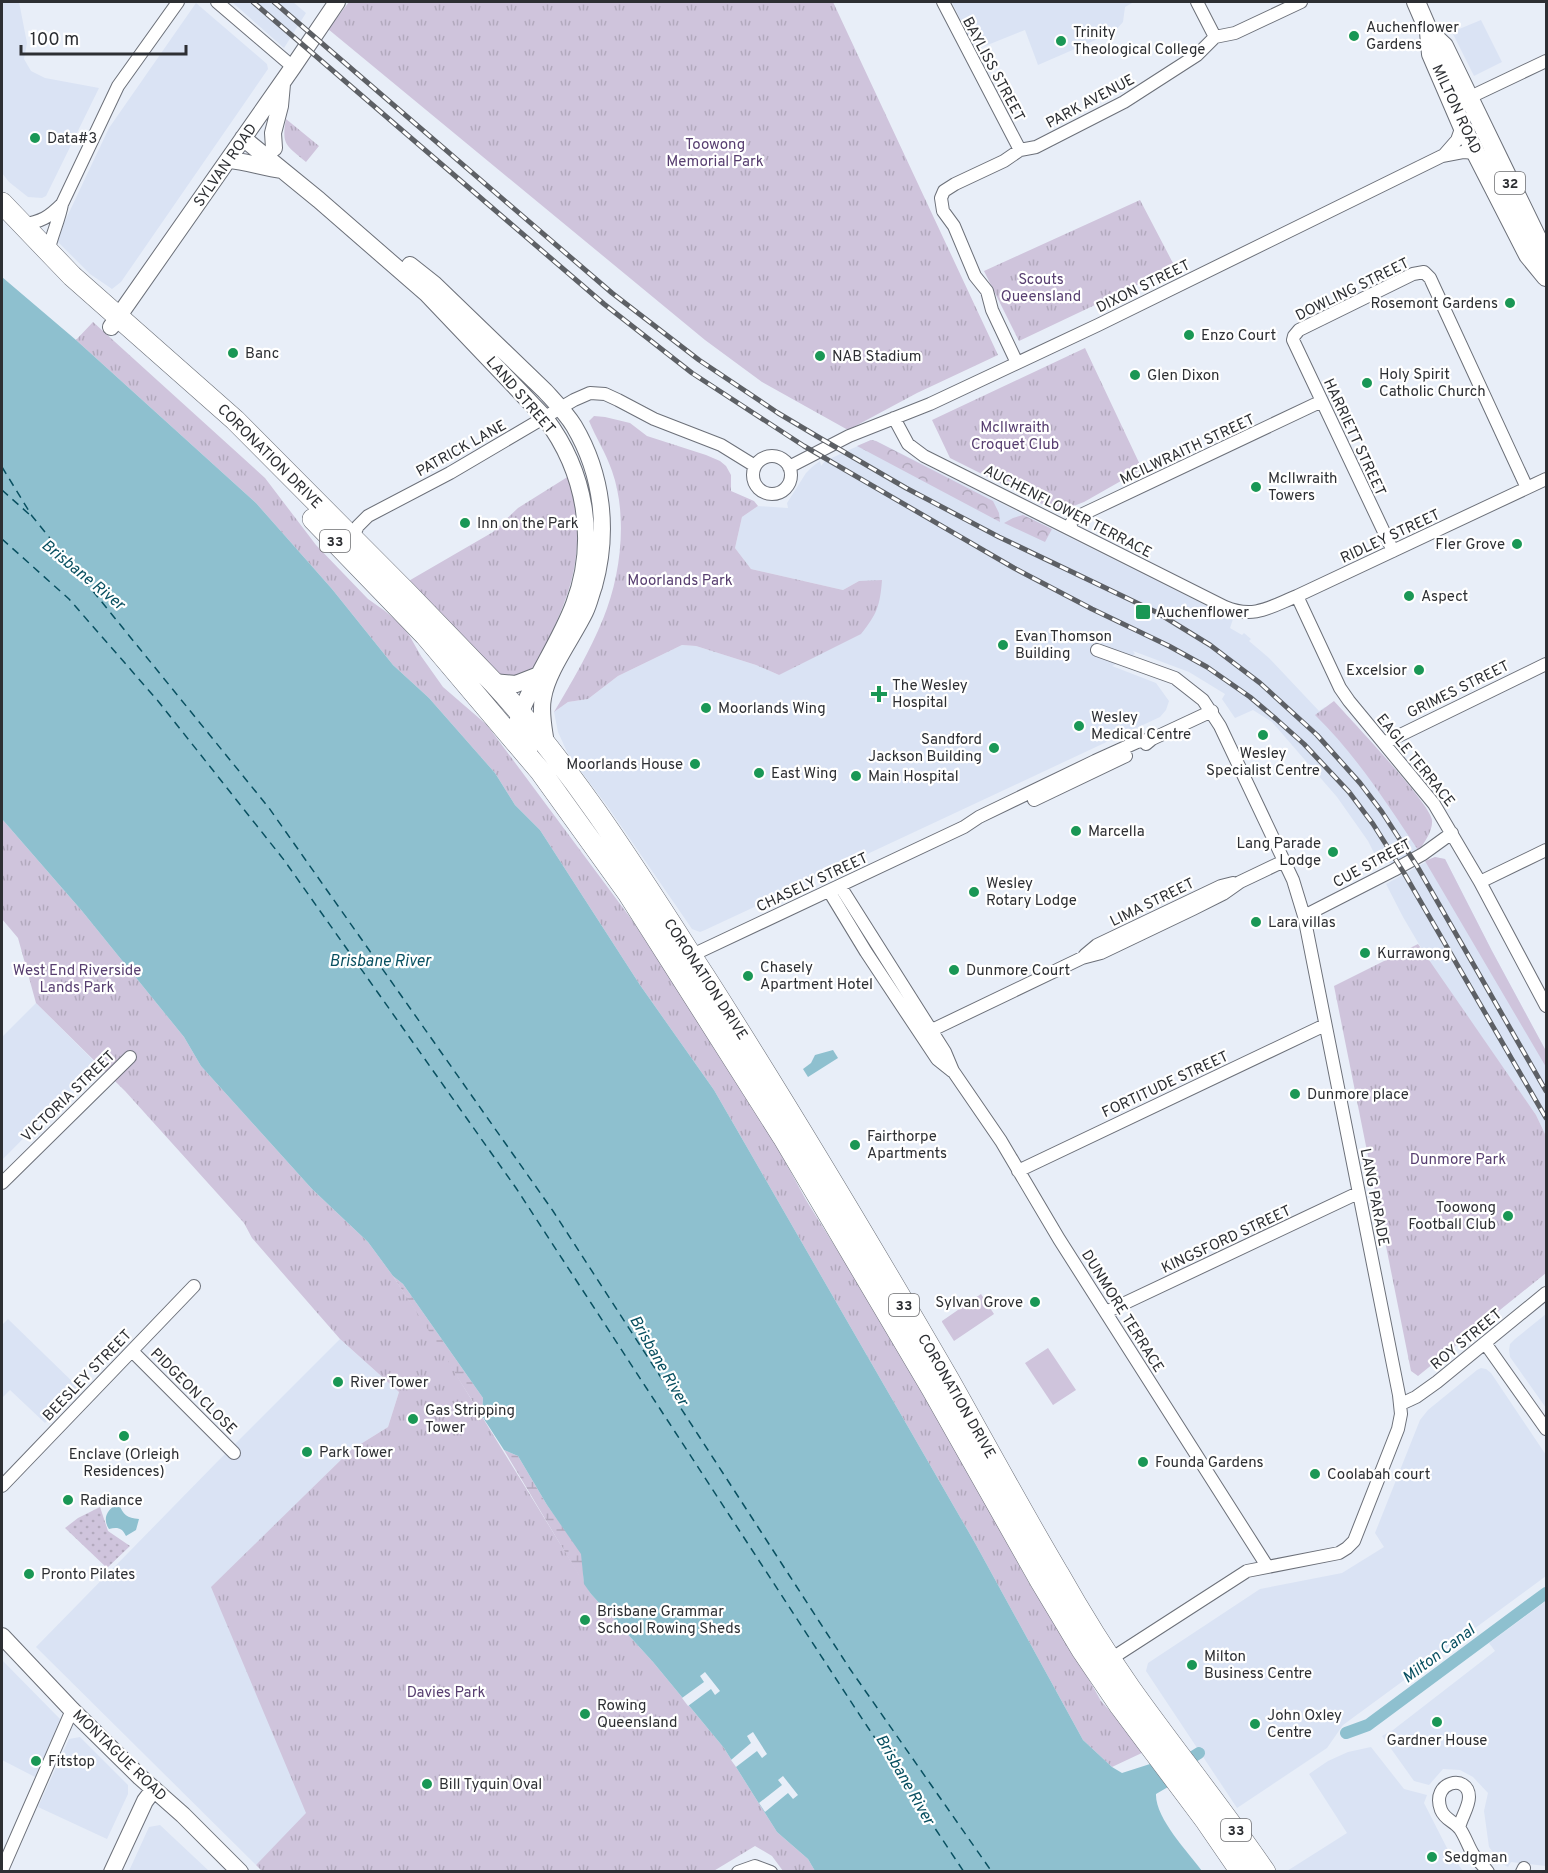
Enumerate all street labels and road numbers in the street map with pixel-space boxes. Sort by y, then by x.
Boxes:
street label: BAYLISS STREET [957,14,1028,125]
street label: MILTON ROAD [1427,62,1485,158]
street label: PARK AVENUE [1043,71,1138,134]
street label: SYLVAN ROAD [190,120,262,211]
road number: 32 [1495,172,1525,194]
street label: DOWLING STREET [1293,255,1413,326]
street label: DIXON STREET [1094,256,1194,318]
street label: LAND STREET [481,353,559,439]
street label: HARRIETT STREET [1318,376,1389,500]
street label: CORONATION DRIVE [212,401,325,514]
street label: MCILWRAITH STREET [1117,411,1258,490]
street label: PATRICK LANE [413,417,510,482]
street label: AUCHENFLOWER TERRACE [980,462,1155,563]
street label: RIDLEY STREET [1338,506,1444,569]
road number: 33 [320,530,350,552]
street label: GRIMES STREET [1404,657,1513,723]
street label: EAGLE TERRACE [1371,711,1458,811]
street label: CUE STREET [1330,836,1415,893]
street label: CHASELY STREET [754,849,872,918]
street label: LIMA STREET [1107,875,1198,932]
street label: CORONATION DRIVE [658,916,751,1044]
street label: VICTORIA STREET [18,1047,120,1147]
street label: FORTITUDE STREET [1099,1048,1232,1123]
street label: LANG PARADE [1355,1147,1392,1248]
street label: KINGSFORD STREET [1159,1202,1294,1279]
street label: DUNMORE TERRACE [1076,1247,1167,1377]
road number: 33 [889,1294,919,1316]
street label: ROY STREET [1427,1306,1507,1375]
street label: BEESLEY STREET [40,1326,137,1426]
street label: CORONATION DRIVE [912,1331,999,1462]
street label: PIDGEON CLOSE [146,1345,240,1439]
street label: MONTAGUE ROAD [68,1706,170,1806]
road number: 33 [1221,1819,1251,1841]

